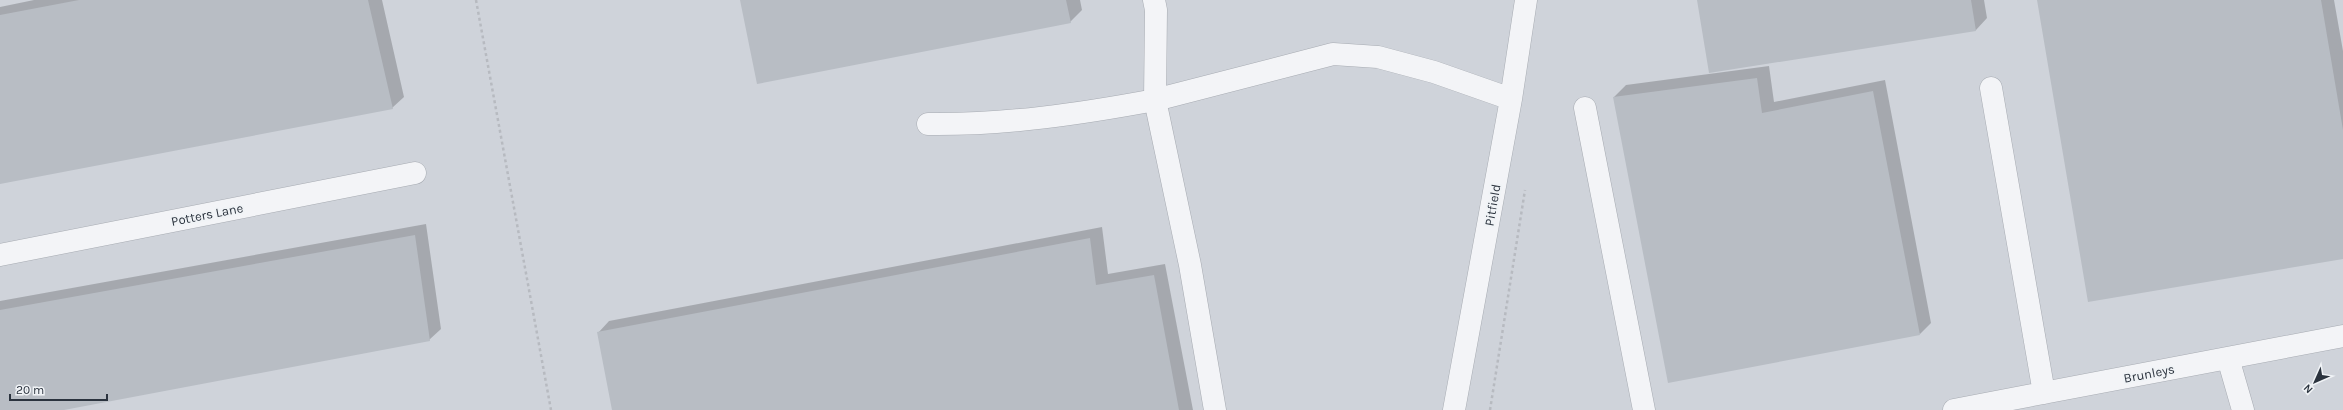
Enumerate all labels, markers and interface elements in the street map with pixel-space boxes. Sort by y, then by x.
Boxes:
street label: Pitfield [1481,183,1504,227]
street label: Potters Lane [170,200,245,229]
street label: Brunleys [2122,361,2176,386]
north arrow [2295,362,2335,402]
scale bar [10,376,107,402]
text: N [2301,381,2316,396]
text: 20 m [16,383,44,397]

